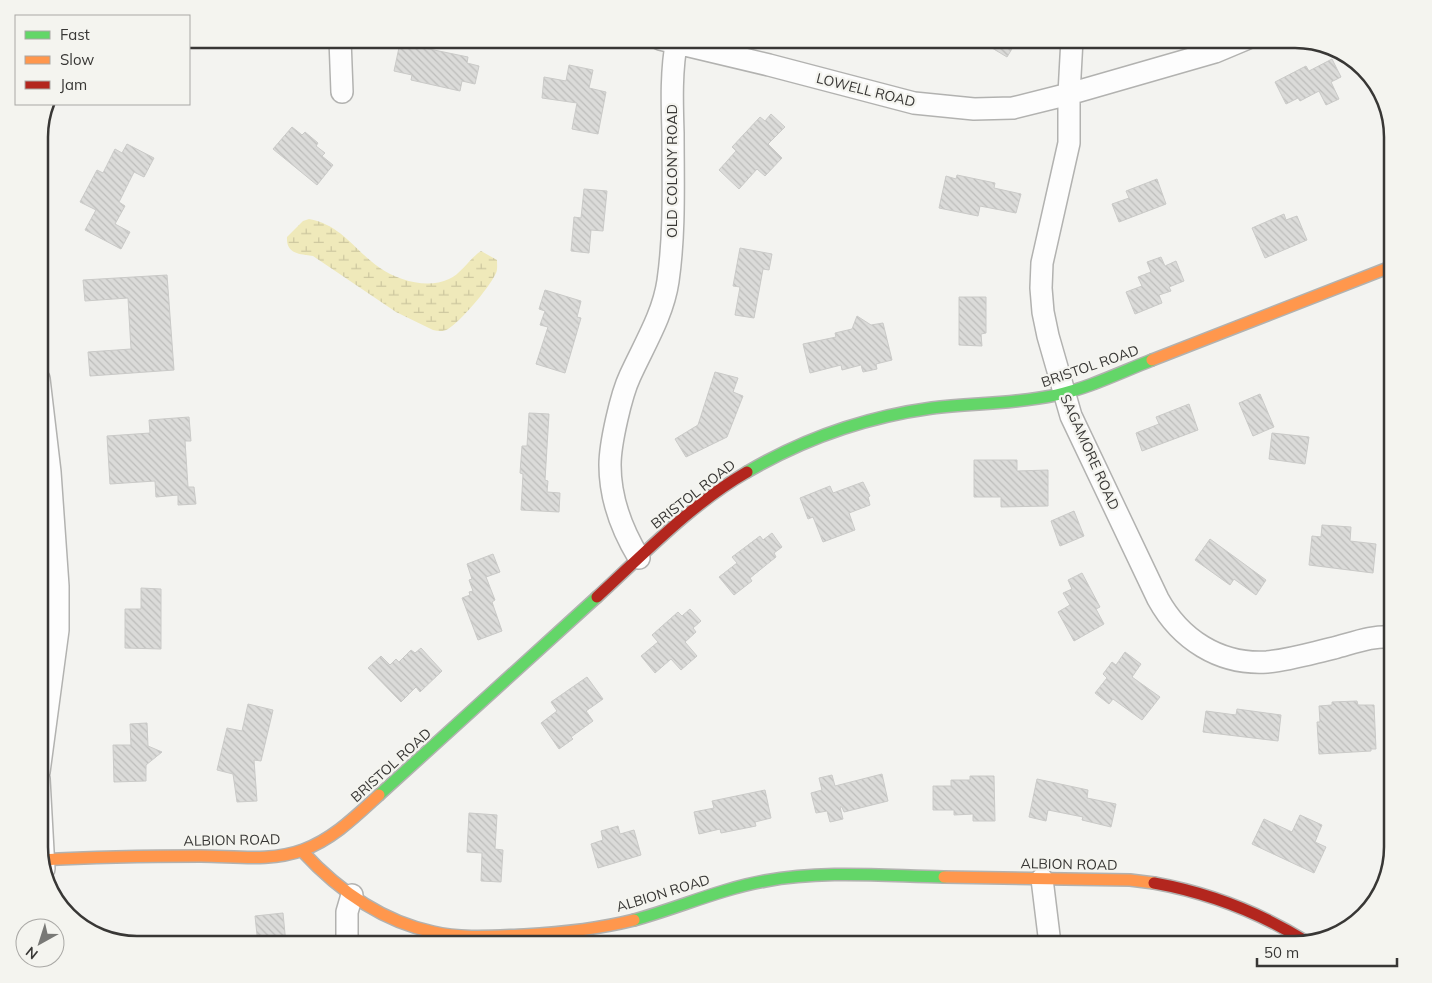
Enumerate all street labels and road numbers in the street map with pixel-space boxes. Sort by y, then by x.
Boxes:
street label: LOWELL ROAD [815,69,917,111]
street label: OLD COLONY ROAD [663,104,681,238]
street label: BRISTOL ROAD [1039,341,1141,391]
street label: SAGAMORE ROAD [1056,391,1124,513]
street label: BRISTOL ROAD [647,455,739,533]
street label: BRISTOL ROAD [347,724,435,806]
street label: ALBION ROAD [183,830,281,850]
street label: ALBION ROAD [1020,854,1118,874]
street label: ALBION ROAD [614,870,712,916]

